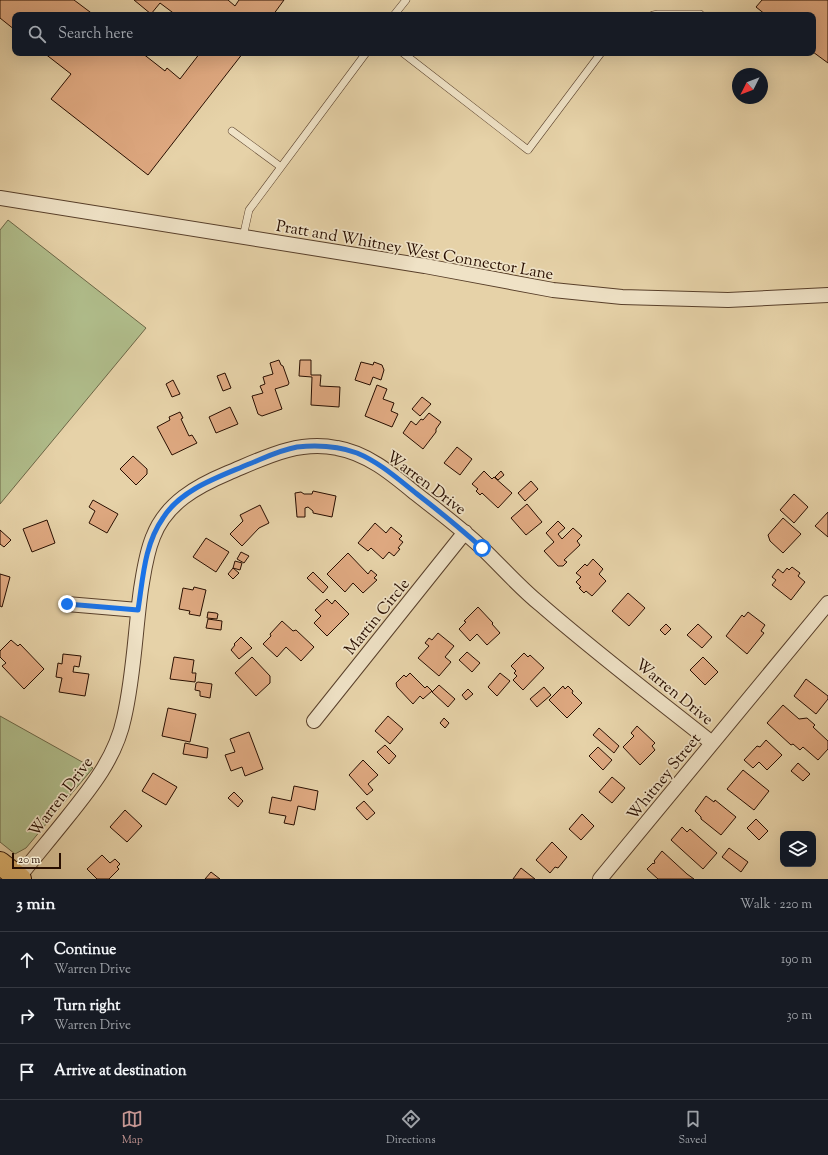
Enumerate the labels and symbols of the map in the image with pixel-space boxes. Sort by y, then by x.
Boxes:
north arrow [732,68,768,104]
street label: Pratt and Whitney West Connector Lane [274,216,555,287]
street label: Warren Drive [381,446,470,522]
route start [473,539,491,557]
street label: Martin Circle [340,574,416,661]
route end [58,595,76,613]
street label: Warren Drive [629,654,718,732]
street label: Whitney Street [623,729,708,826]
street label: Warren Drive [24,753,100,842]
scale bar [12,851,61,870]

